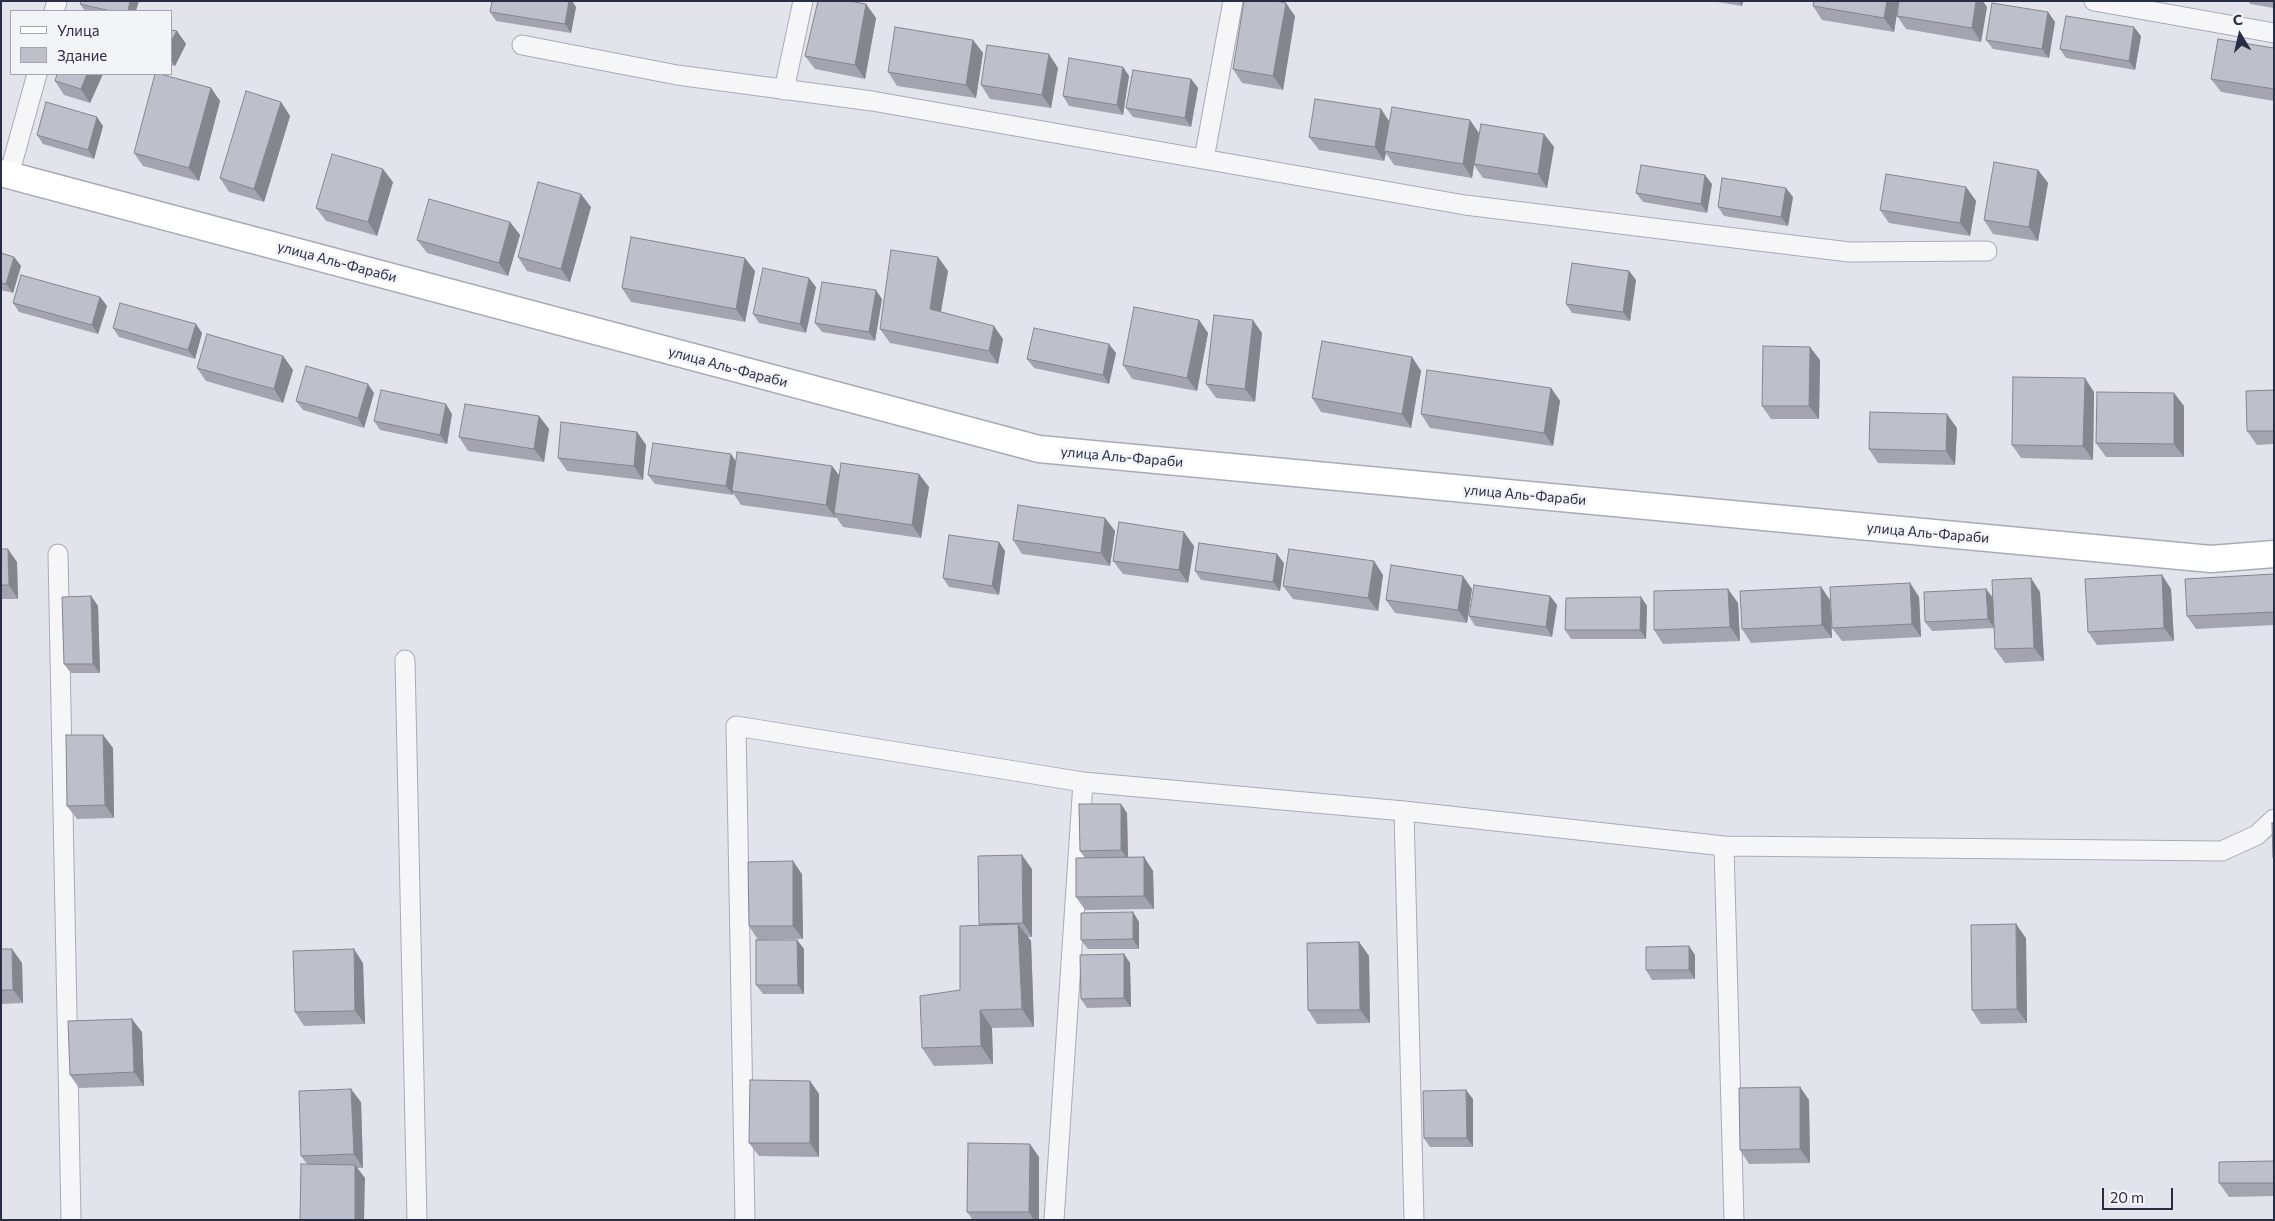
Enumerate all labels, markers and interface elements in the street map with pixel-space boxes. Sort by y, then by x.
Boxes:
legend [10,10,172,75]
north arrow [2215,10,2265,60]
text: С [2232,11,2244,29]
text: Улица [57,21,99,39]
text: Здание [57,46,107,64]
street label: улица Аль-Фараби [275,238,399,286]
street label: улица Аль-Фараби [666,343,790,391]
street label: улица Аль-Фараби [1060,443,1184,471]
street label: улица Аль-Фараби [1463,481,1587,509]
street label: улица Аль-Фараби [1866,519,1990,547]
scale bar [2105,1178,2176,1210]
text: 20 m [2110,1188,2144,1206]

